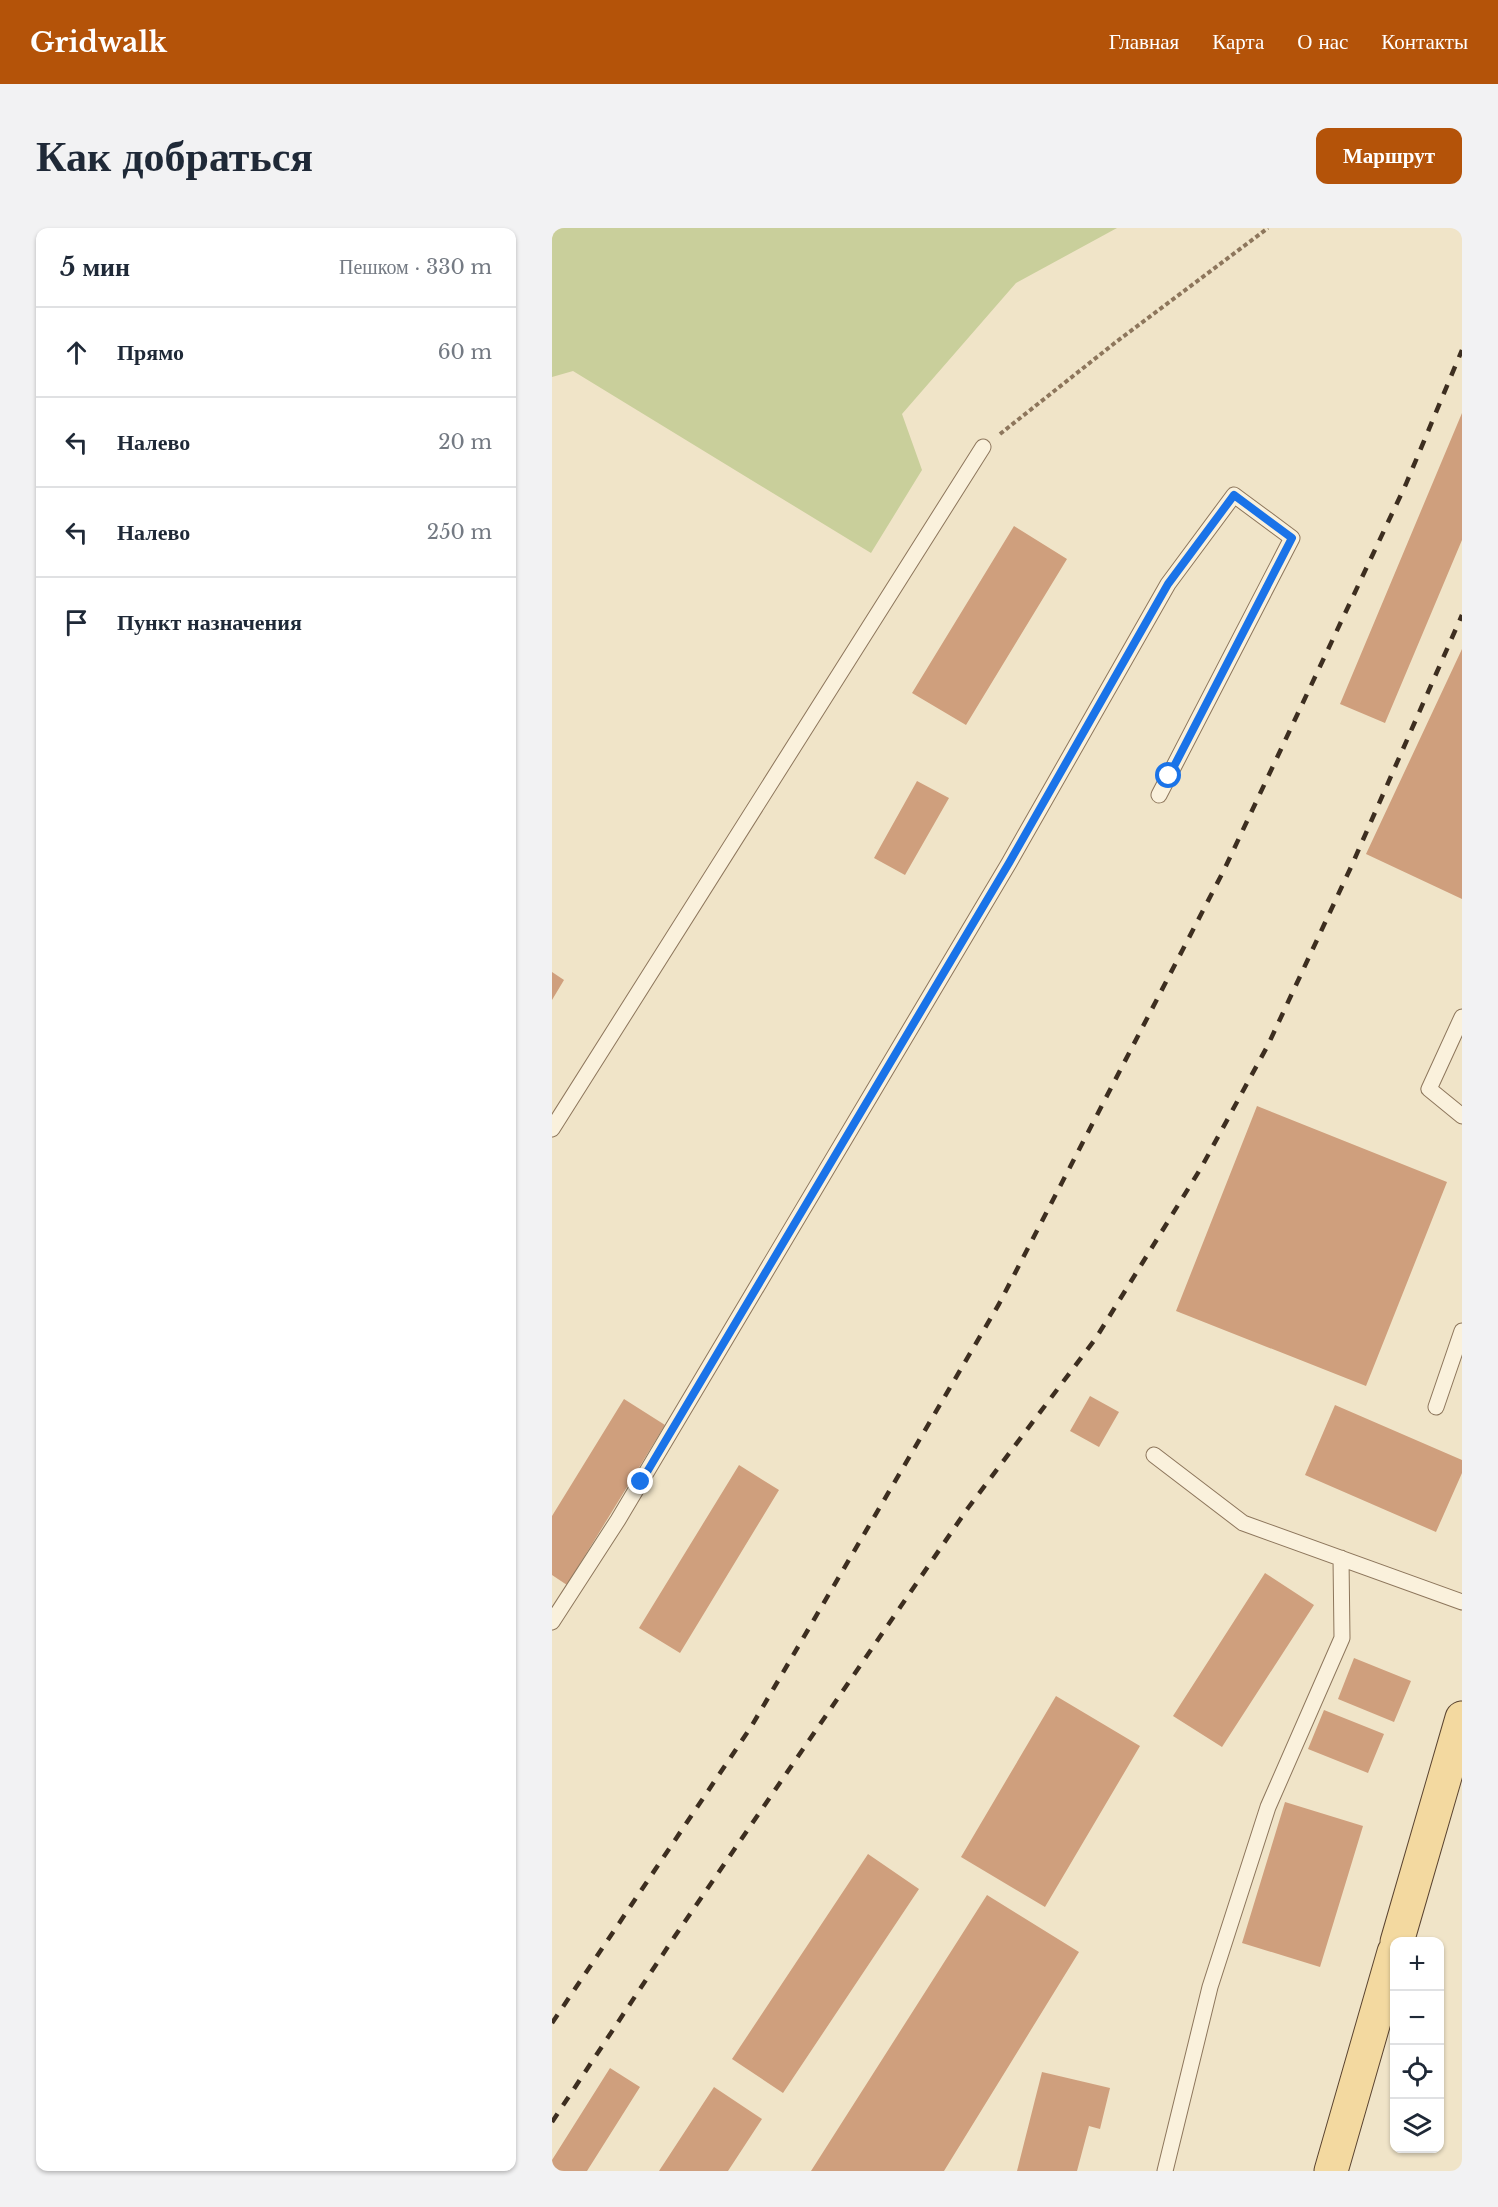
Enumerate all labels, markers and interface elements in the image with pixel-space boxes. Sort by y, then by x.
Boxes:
text: Gridwalk [30,25,167,60]
text: Главная [1109,29,1179,55]
text: Карта [1212,29,1264,55]
text: О нас [1297,29,1348,55]
text: Контакты [1381,29,1468,55]
button: Маршрут [1316,128,1462,184]
text: Как добраться [36,130,313,182]
text: 5 мин [60,251,130,283]
text: Пешком · 330 m [339,255,492,279]
icon: ahead [60,336,93,369]
text: Прямо [117,339,184,366]
text: 60 m [438,340,492,364]
icon: left [60,426,93,459]
text: Налево [117,429,190,456]
text: 20 m [438,430,492,454]
icon: left [60,516,93,549]
text: Налево [117,519,190,546]
text: 250 m [427,520,492,544]
icon: arrive [60,606,93,639]
text: Пункт назначения [117,609,302,636]
route start [1155,762,1181,788]
route end [627,1468,653,1494]
map controls [1390,1937,1444,2153]
button: + [1390,1937,1444,1991]
button: − [1390,1991,1444,2045]
button: locate [1390,2045,1444,2099]
button: layers [1390,2099,1444,2153]

